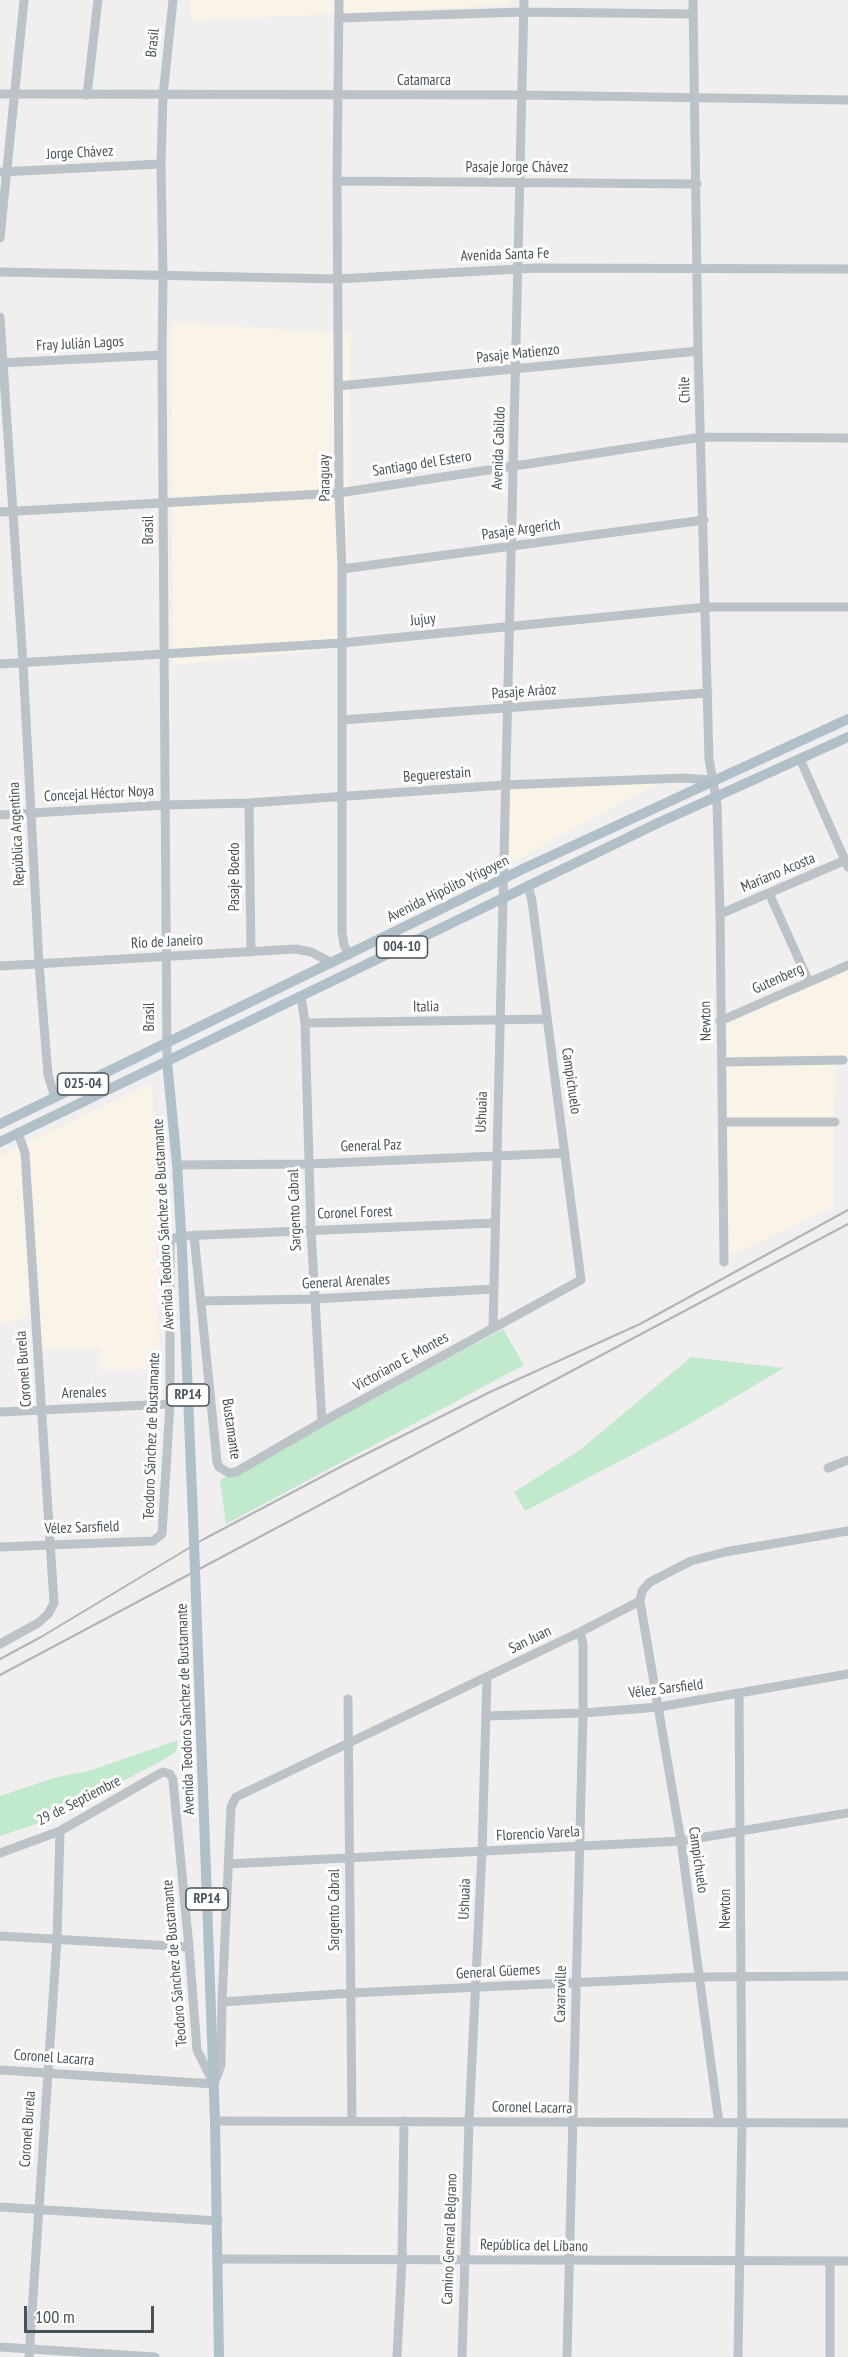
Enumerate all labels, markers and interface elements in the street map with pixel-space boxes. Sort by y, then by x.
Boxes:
street label: Brasil [143,28,163,58]
street label: Catamarca [397,72,451,90]
street label: Jorge Chávez [46,142,114,164]
street label: Pasaje Jorge Chávez [466,159,568,177]
street label: Avenida Santa Fe [460,244,550,266]
street label: Fray Julián Lagos [36,333,124,355]
street label: Pasaje Matienzo [476,341,560,367]
street label: Chile [676,376,694,404]
street label: Avenida Cabildo [489,406,509,490]
street label: Santiago del Estero [371,447,473,481]
street label: Paraguay [316,454,334,502]
street label: Brasil [140,516,158,544]
street label: Pasaje Argerich [481,516,561,544]
street label: Jujuy [409,610,437,630]
street label: Pasaje Aráoz [491,681,557,703]
street label: Beguerestain [403,764,471,786]
street label: República Argentina [5,782,29,886]
street label: Concejal Héctor Noya [44,782,154,806]
street label: Pasaje Boedo [226,843,244,911]
street label: Mariano Acosta [738,849,818,897]
street label: Avenida Hipólito Yrigoyen [384,852,512,926]
street label: Río de Janeiro [130,931,204,953]
road number: 004-10 [376,936,428,958]
street label: Gutenberg [750,960,806,998]
street label: Italia [413,998,439,1016]
street label: Newton [697,1001,715,1041]
street label: Brasil [141,1003,159,1031]
street label: Campichuelo [557,1047,585,1115]
road number: 025-04 [58,1073,109,1095]
street label: Ushuaia [472,1091,492,1133]
street label: Avenida Teodoro Sánchez de Bustamante [149,1118,179,1330]
street label: General Paz [340,1136,402,1156]
street label: Sargento Cabral [285,1169,305,1251]
street label: Coronel Forest [317,1203,393,1223]
street label: General Arenales [302,1271,390,1293]
street label: Victoriano E. Montes [350,1328,452,1396]
street label: Coronel Burela [12,1330,36,1408]
street label: Teodoro Sánchez de Bustamante [140,1352,164,1520]
street label: Arenales [61,1383,107,1403]
road number: RP14 [167,1384,209,1406]
street label: Bustamante [218,1397,244,1461]
street label: Vélez Sarsfield [44,1518,120,1538]
street label: Avenida Teodoro Sánchez de Bustamante [173,1603,199,1815]
street label: San Juan [506,1622,554,1658]
street label: Vélez Sarsfield [628,1676,704,1702]
street label: 29 de Septiembre [34,1772,124,1830]
street label: Florencio Varela [496,1823,580,1845]
street label: Campichuelo [684,1826,712,1894]
street label: Sargento Cabral [326,1869,344,1951]
street label: Ushuaia [455,1878,475,1920]
street label: Teodoro Sánchez de Bustamante [159,1879,191,2047]
road number: RP14 [186,1888,228,1910]
street label: Newton [717,1889,735,1929]
street label: General Güemes [455,1961,541,1983]
street label: Caxaraville [552,1965,570,2023]
street label: Coronel Lacarra [13,2046,95,2070]
street label: Coronel Burela [16,2090,40,2168]
street label: Coronel Lacarra [492,2098,572,2118]
street label: Camino General Belgrano [439,2173,461,2305]
street label: República del Líbano [480,2236,588,2256]
scale bar [27,2294,158,2332]
text: 100 m [35,2305,75,2328]

